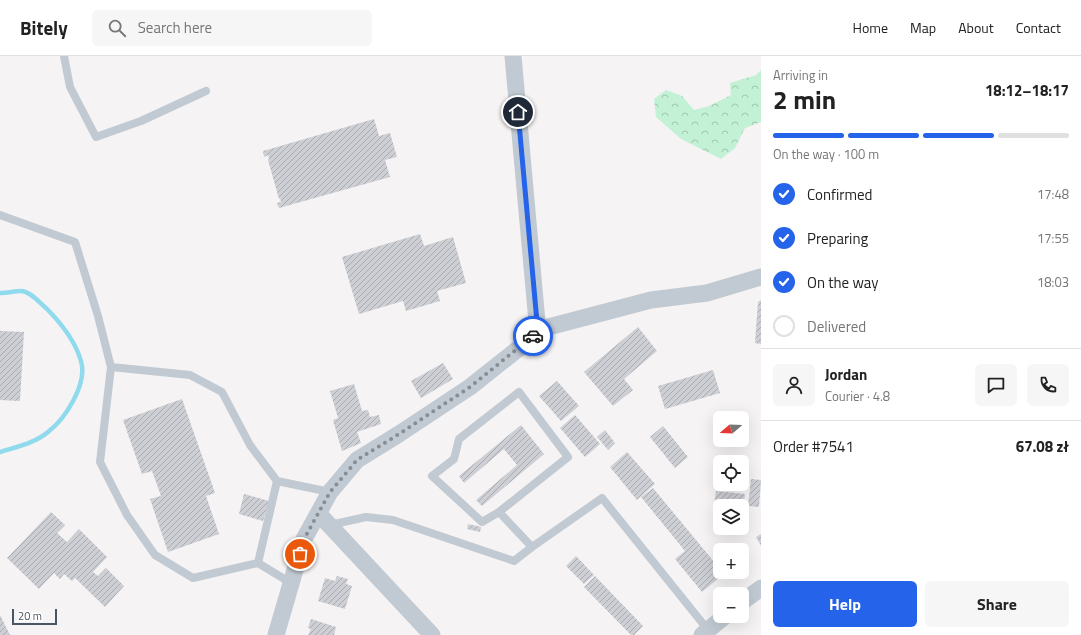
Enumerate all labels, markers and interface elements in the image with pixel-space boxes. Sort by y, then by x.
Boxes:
search box [92,10,372,46]
text: Bitely [20,13,68,42]
text: Search here [138,16,212,39]
icon: search [106,17,128,39]
text: Home [853,17,888,38]
text: Map [910,17,936,38]
text: About [958,17,994,38]
text: Contact [1016,17,1061,38]
text: Arriving in [773,65,828,85]
text: 18:12–18:17 [985,79,1069,102]
text: 2 min [773,80,836,119]
pin [501,95,535,129]
icon: home [507,101,529,123]
text: On the way · 100 m [773,144,879,164]
icon: check [773,183,795,205]
text: Confirmed [807,183,872,206]
text: 17:48 [1037,184,1069,204]
icon: check [773,227,795,249]
text: Preparing [807,227,868,250]
text: 17:55 [1037,228,1069,248]
icon: check [773,271,795,293]
text: On the way [807,271,879,294]
text: 18:03 [1037,272,1069,292]
text: Delivered [807,315,866,338]
courier [513,316,553,356]
icon: car [522,325,544,347]
text: Jordan [825,363,867,386]
button: person [773,364,815,406]
button: chat [975,364,1017,406]
button: phone [1027,364,1069,406]
text: Courier · 4.8 [825,386,890,406]
north arrow [713,411,749,447]
map controls [713,411,749,623]
text: Order #7541 [773,435,854,458]
text: 67.08 zł [1016,435,1069,458]
button: locate [713,455,749,491]
button: layers [713,499,749,535]
pin [283,537,317,571]
icon: bag [289,543,311,565]
button: + [713,543,749,579]
button: Help [773,581,917,627]
button: Share [925,581,1069,627]
button: − [713,587,749,623]
scale bar [12,607,57,626]
text: 20 m [18,608,42,624]

